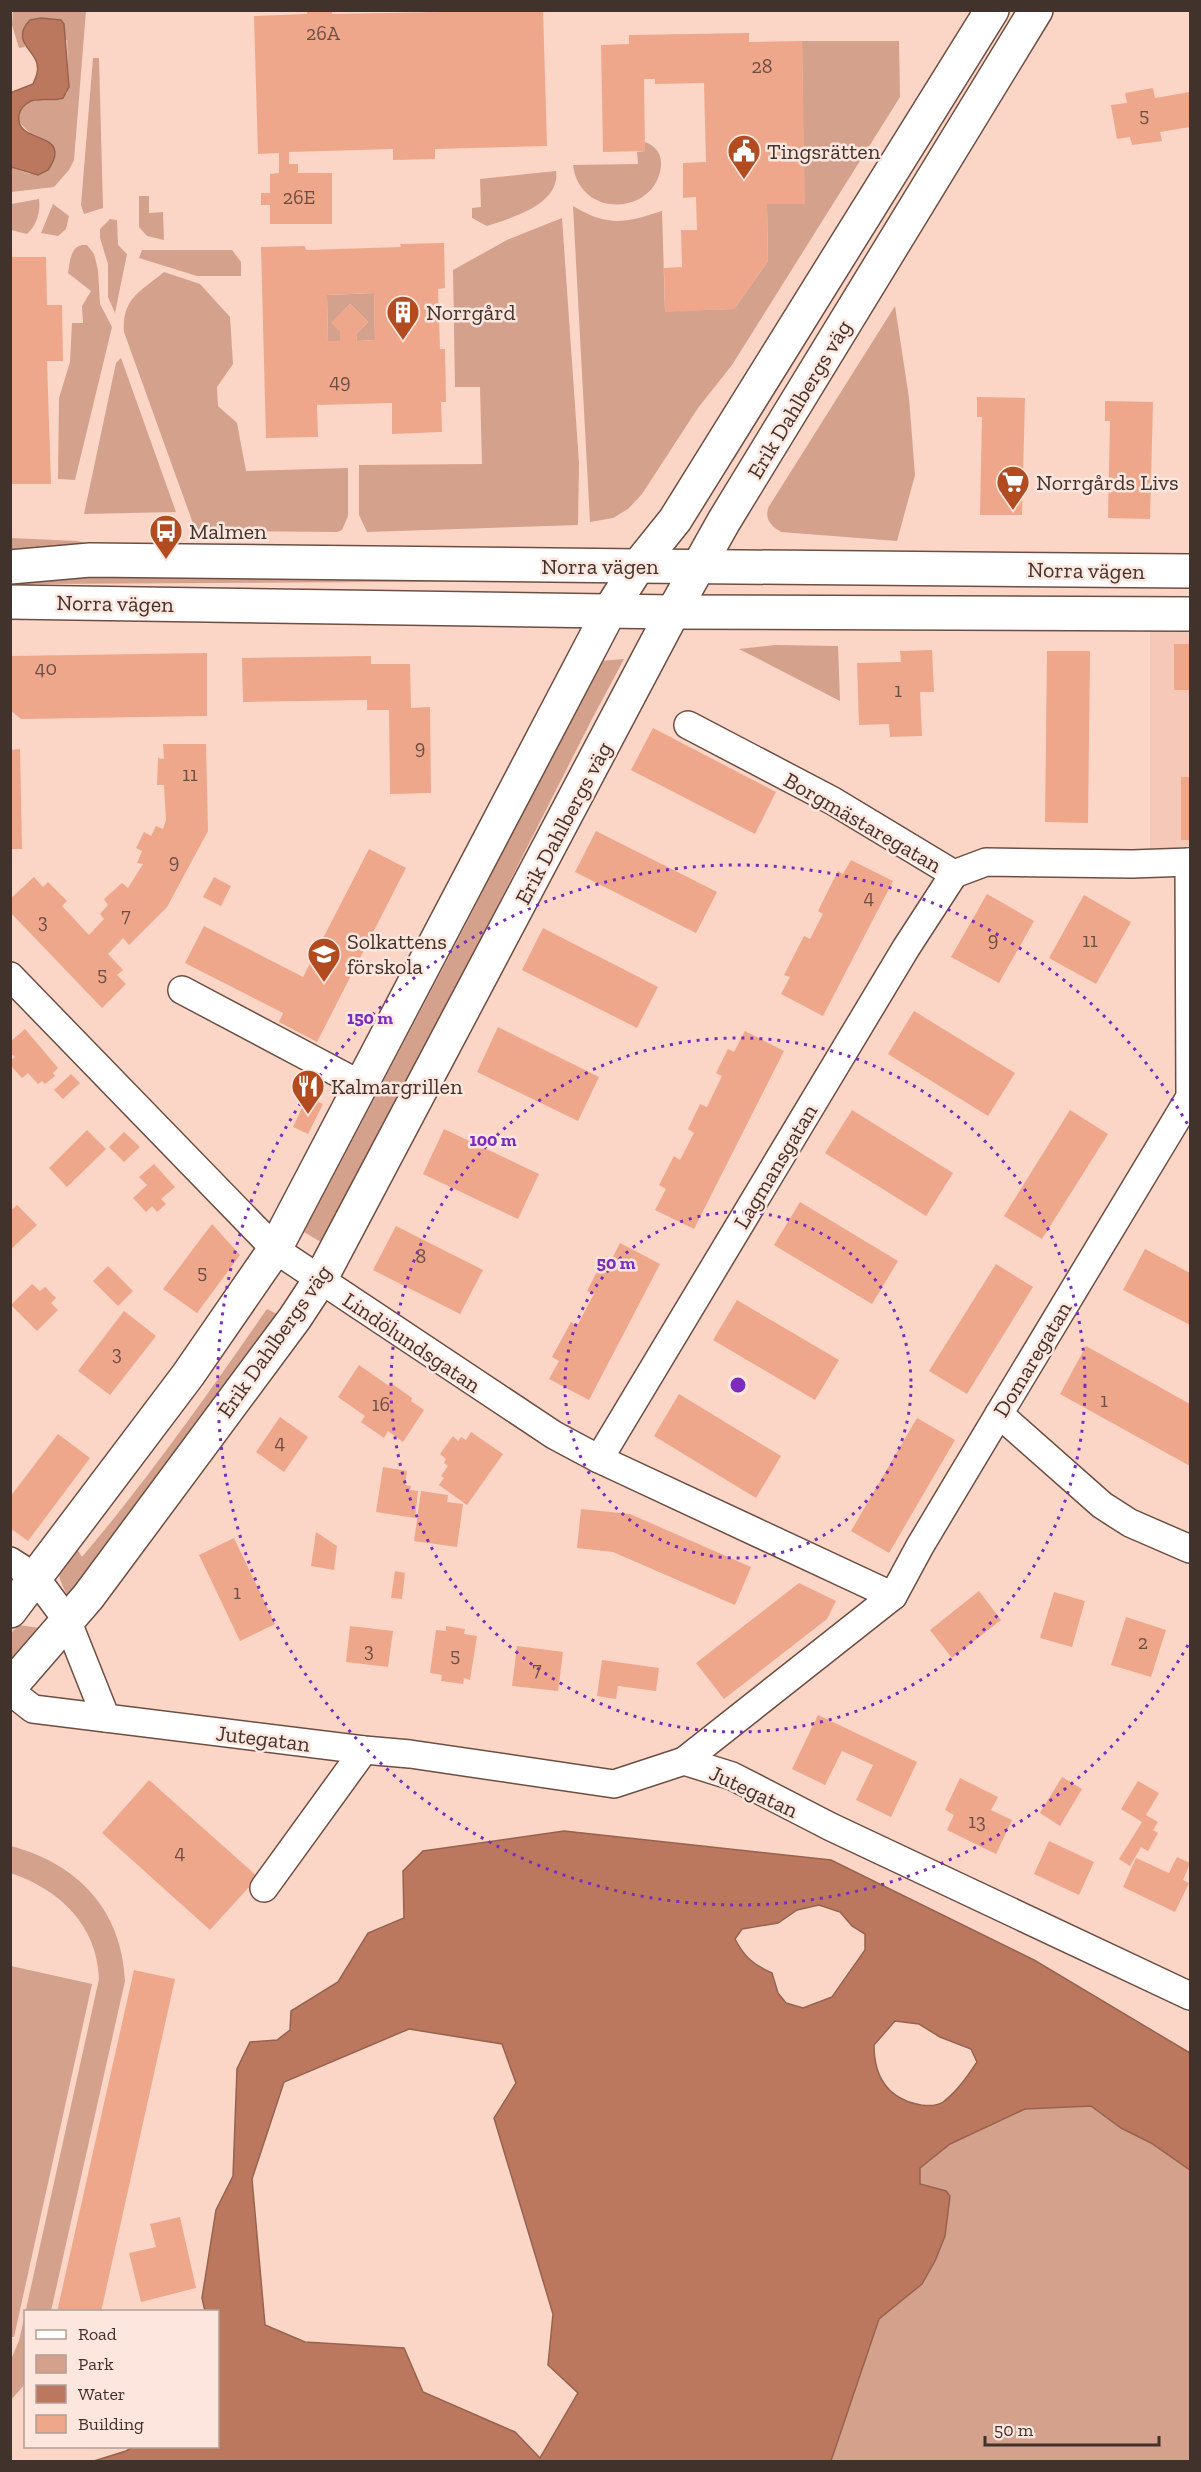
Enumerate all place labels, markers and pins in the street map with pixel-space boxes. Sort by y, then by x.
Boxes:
public building icon: Tingsrätten [726,133,762,180]
place label: Tingsrätten [767,138,881,165]
building icon: Norrgård [385,294,421,341]
place label: Norrgård [426,299,516,326]
supermarket icon: Norrgårds Livs [995,464,1031,511]
place label: Norrgårds Livs [1036,469,1179,496]
bus stop icon: Malmen [148,513,184,560]
place label: Malmen [189,518,267,545]
place label: Solkattens förskola [347,928,447,980]
school or university icon: Solkattens förskola [306,936,342,983]
restaurant icon: Kalmargrillen [290,1068,326,1115]
place label: Kalmargrillen [331,1073,463,1100]
centre of rings [728,1375,748,1395]

